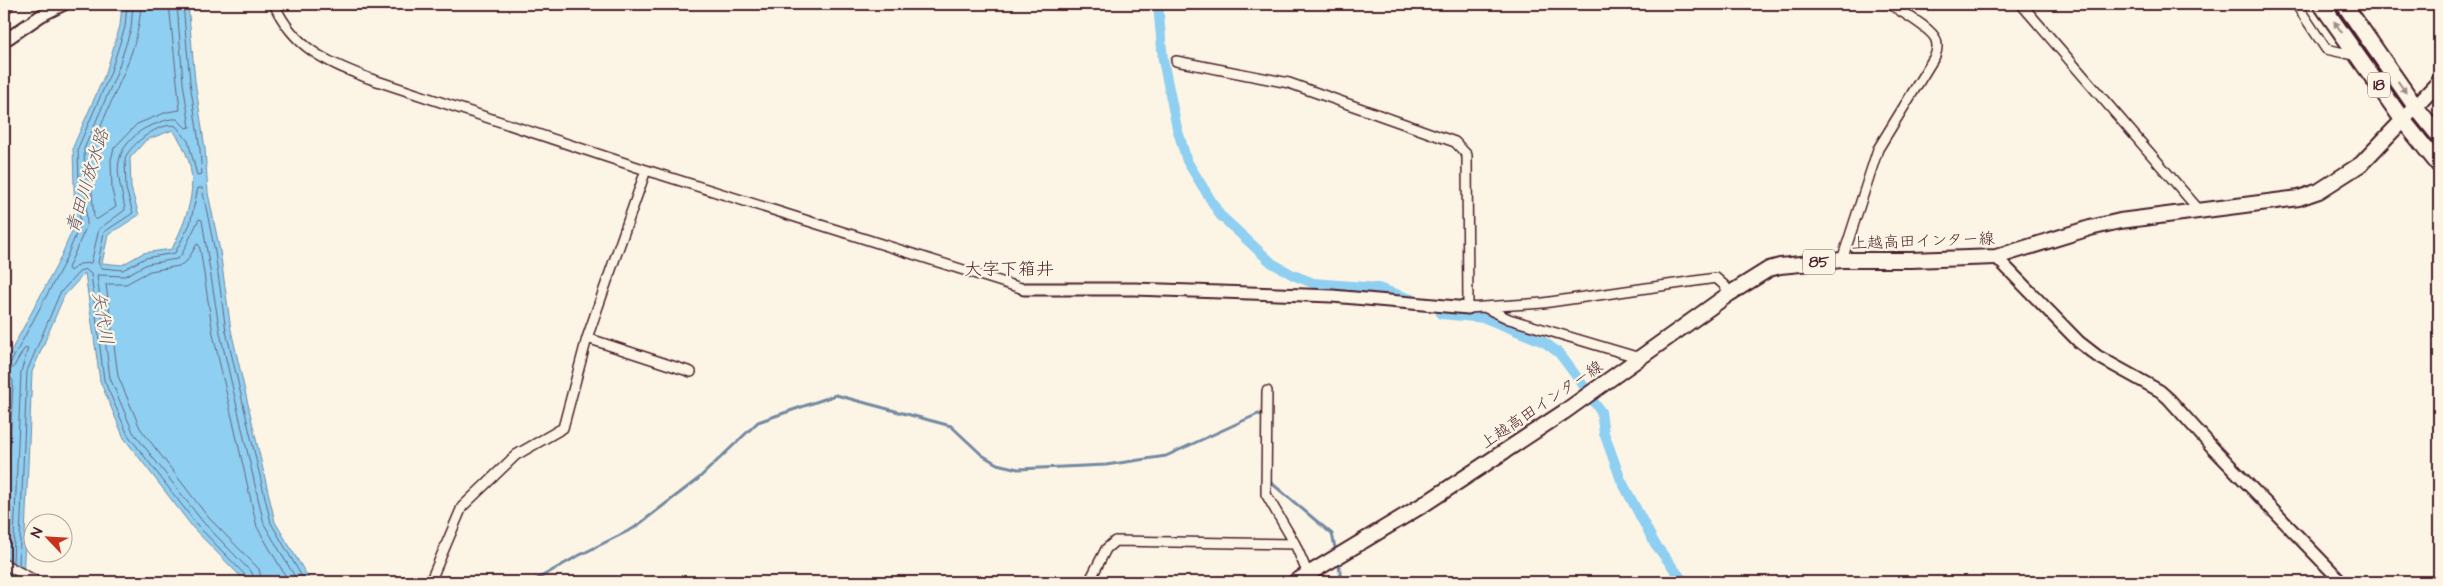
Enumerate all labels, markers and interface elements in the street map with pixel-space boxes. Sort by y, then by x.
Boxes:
one-way arrow [2333,20,2343,34]
road number: 18 [2368,72,2390,98]
one-way arrow [2397,80,2407,94]
water label: 青田川放水路 [60,125,116,236]
street label: 上越高田インター線 [1851,228,1995,254]
road number: 85 [1803,250,1835,274]
district label: 大字下箱井 [964,257,1054,282]
water label: 矢代川 [86,289,119,347]
street label: 上越高田インター線 [1476,356,1607,454]
north arrow [22,514,72,564]
text: N [26,525,48,541]

